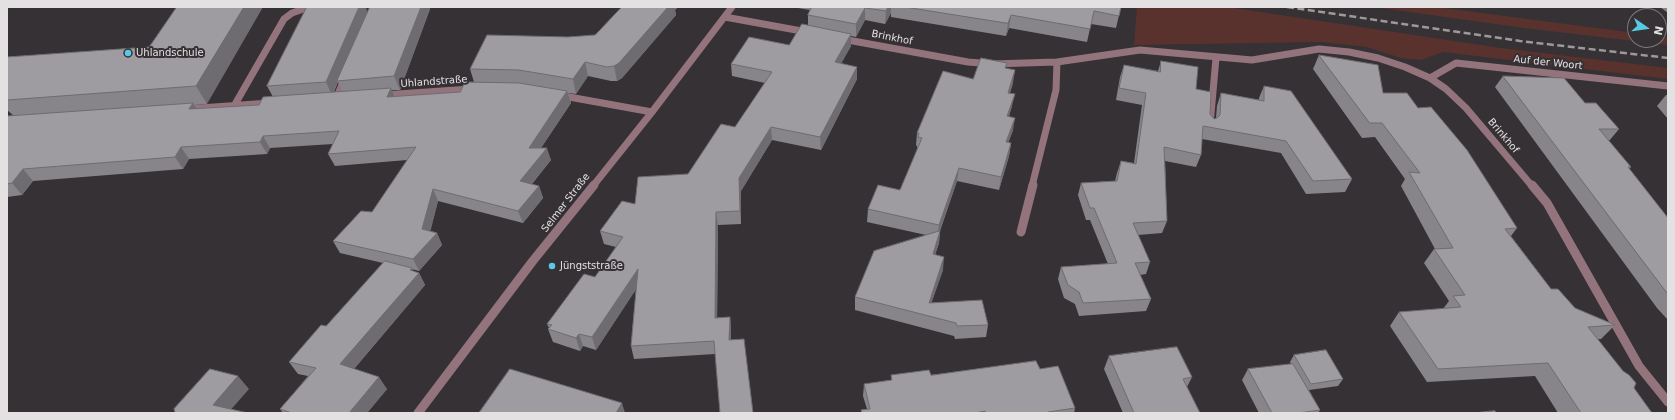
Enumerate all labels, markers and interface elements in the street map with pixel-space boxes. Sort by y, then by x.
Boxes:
north arrow [1627,8,1667,48]
text: N [1651,25,1666,37]
street label: Brinkhof [870,28,914,48]
place label: Uhlandschule [136,47,204,59]
marker: Uhlandschule [123,48,133,58]
street label: Auf der Woort [1513,53,1583,73]
street label: Uhlandstraße [400,74,468,90]
street label: Brinkhof [1485,116,1521,156]
street label: Selmer Straße [539,171,593,235]
place label: Jüngststraße [560,260,623,272]
marker: Jüngststraße [547,261,557,271]

